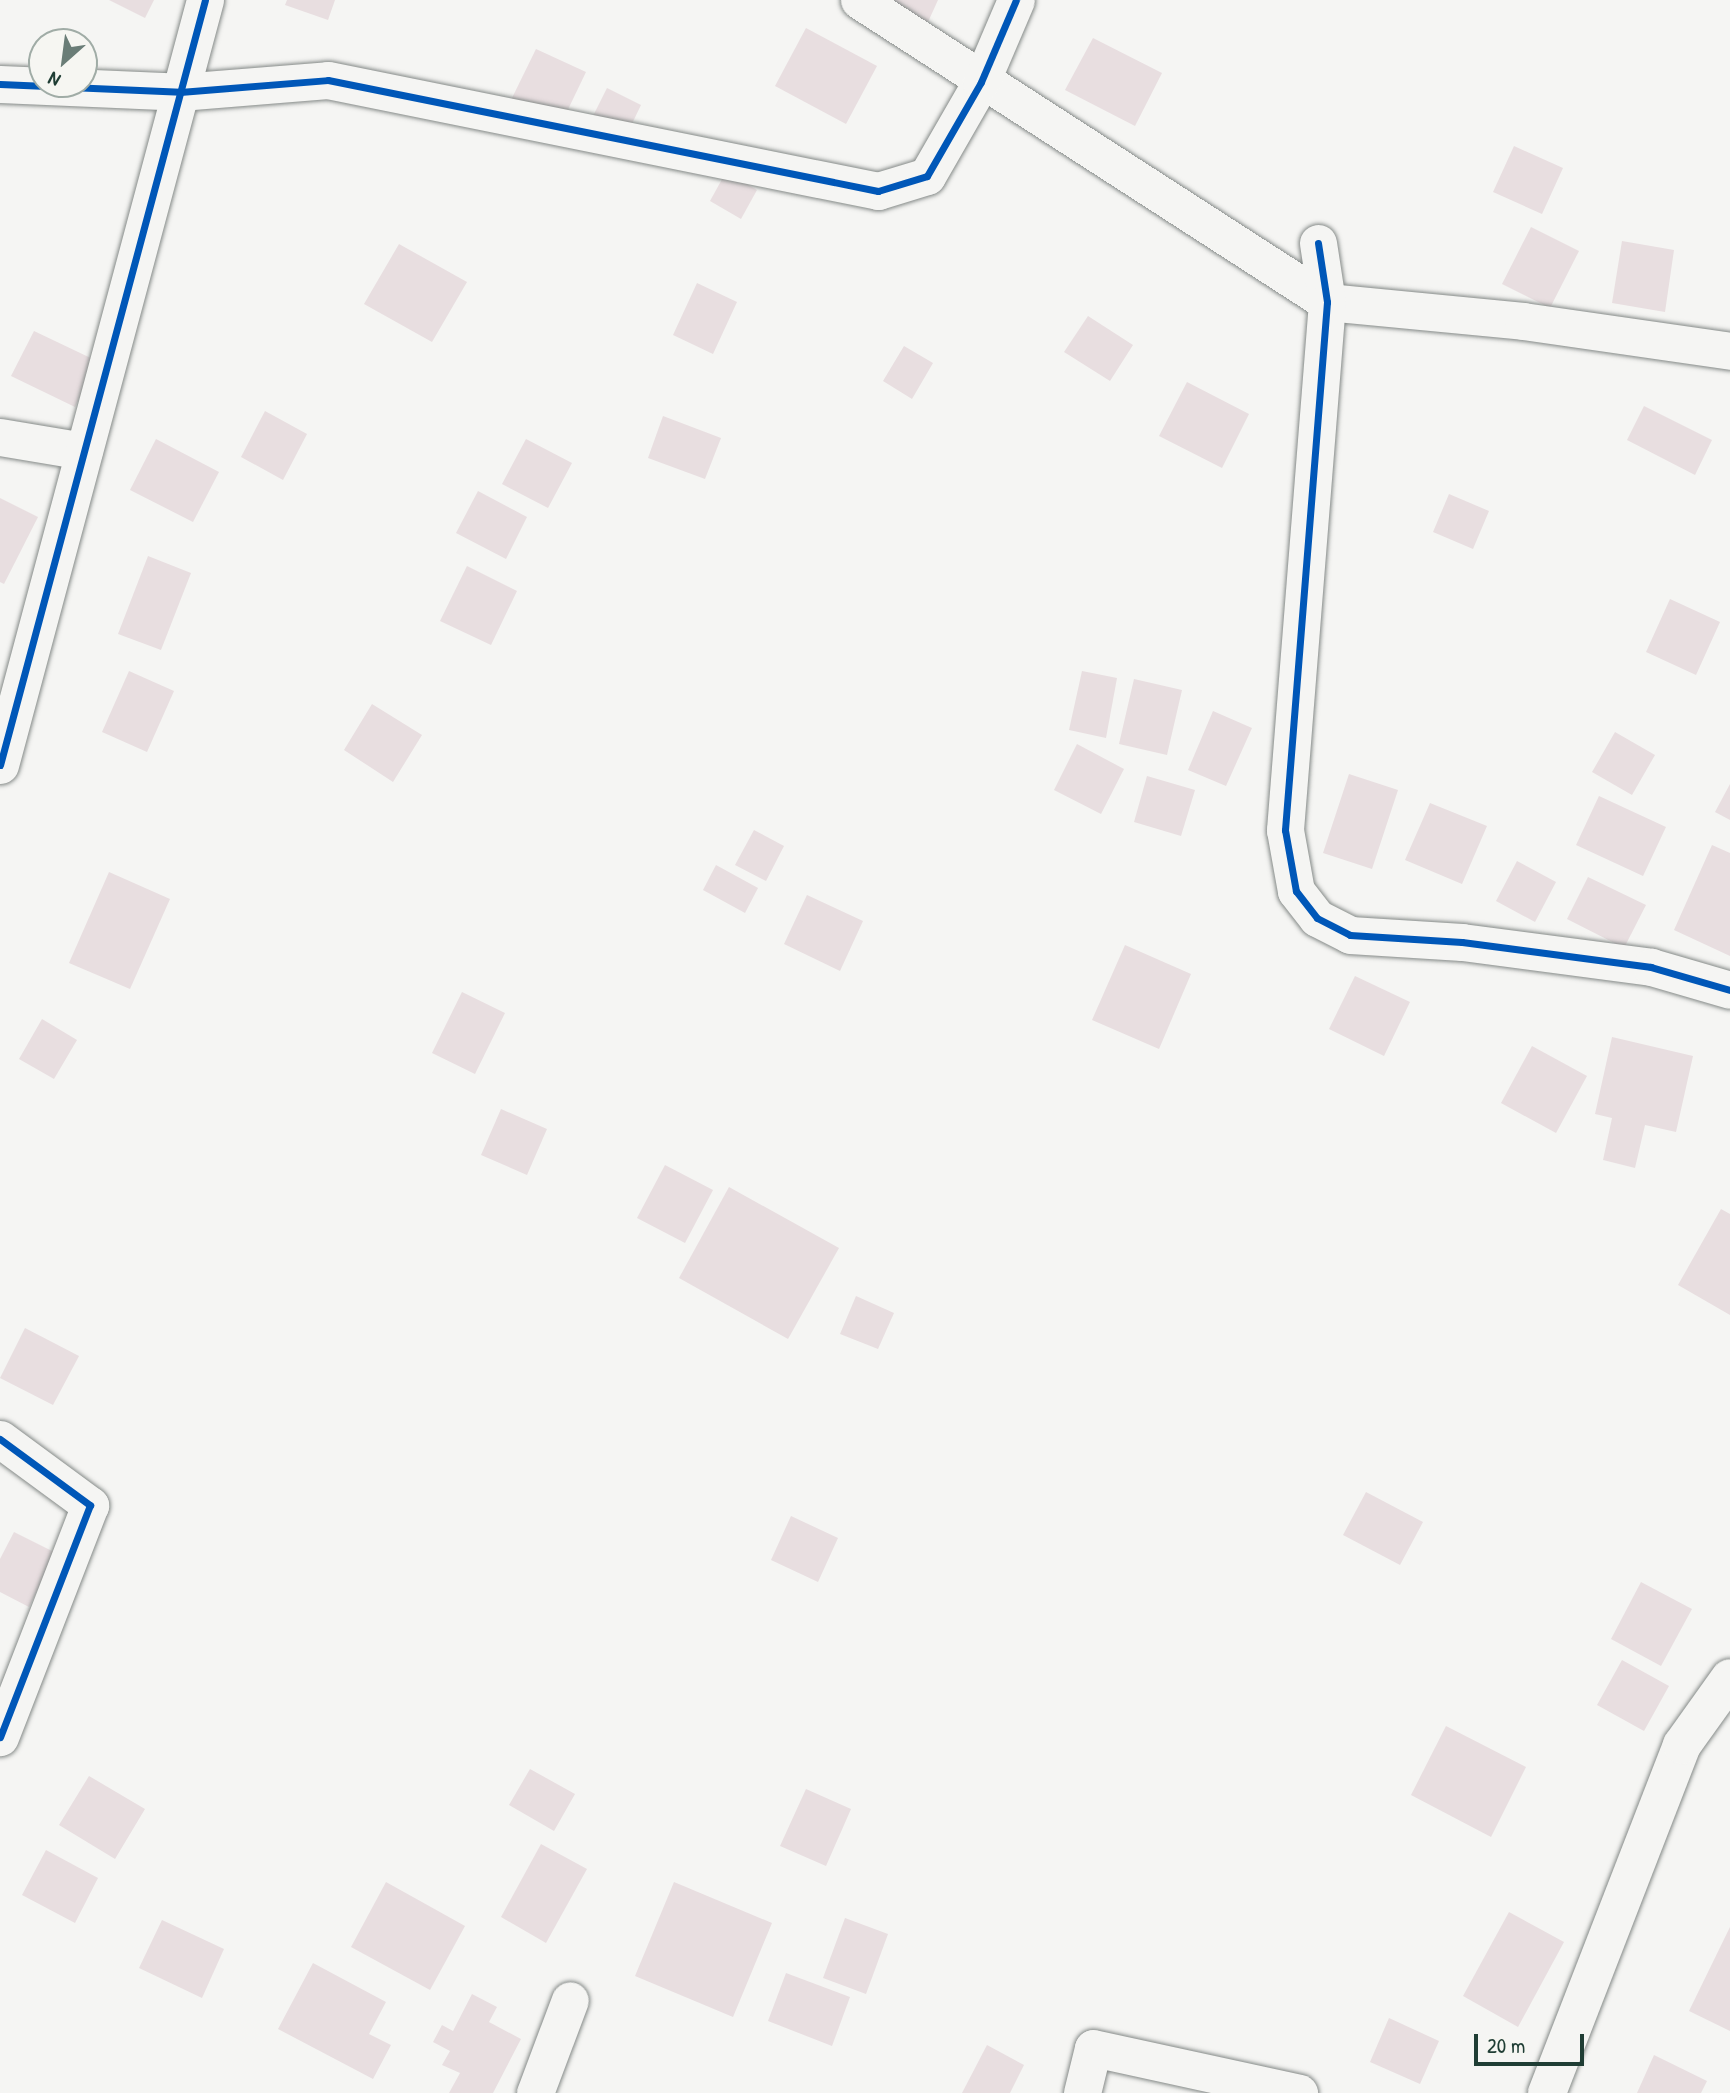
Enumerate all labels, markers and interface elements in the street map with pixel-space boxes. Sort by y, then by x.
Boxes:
north arrow [28,28,98,98]
text: N [44,66,65,94]
scale bar [1478,2020,1588,2064]
text: 20 m [1487,2031,1525,2060]

